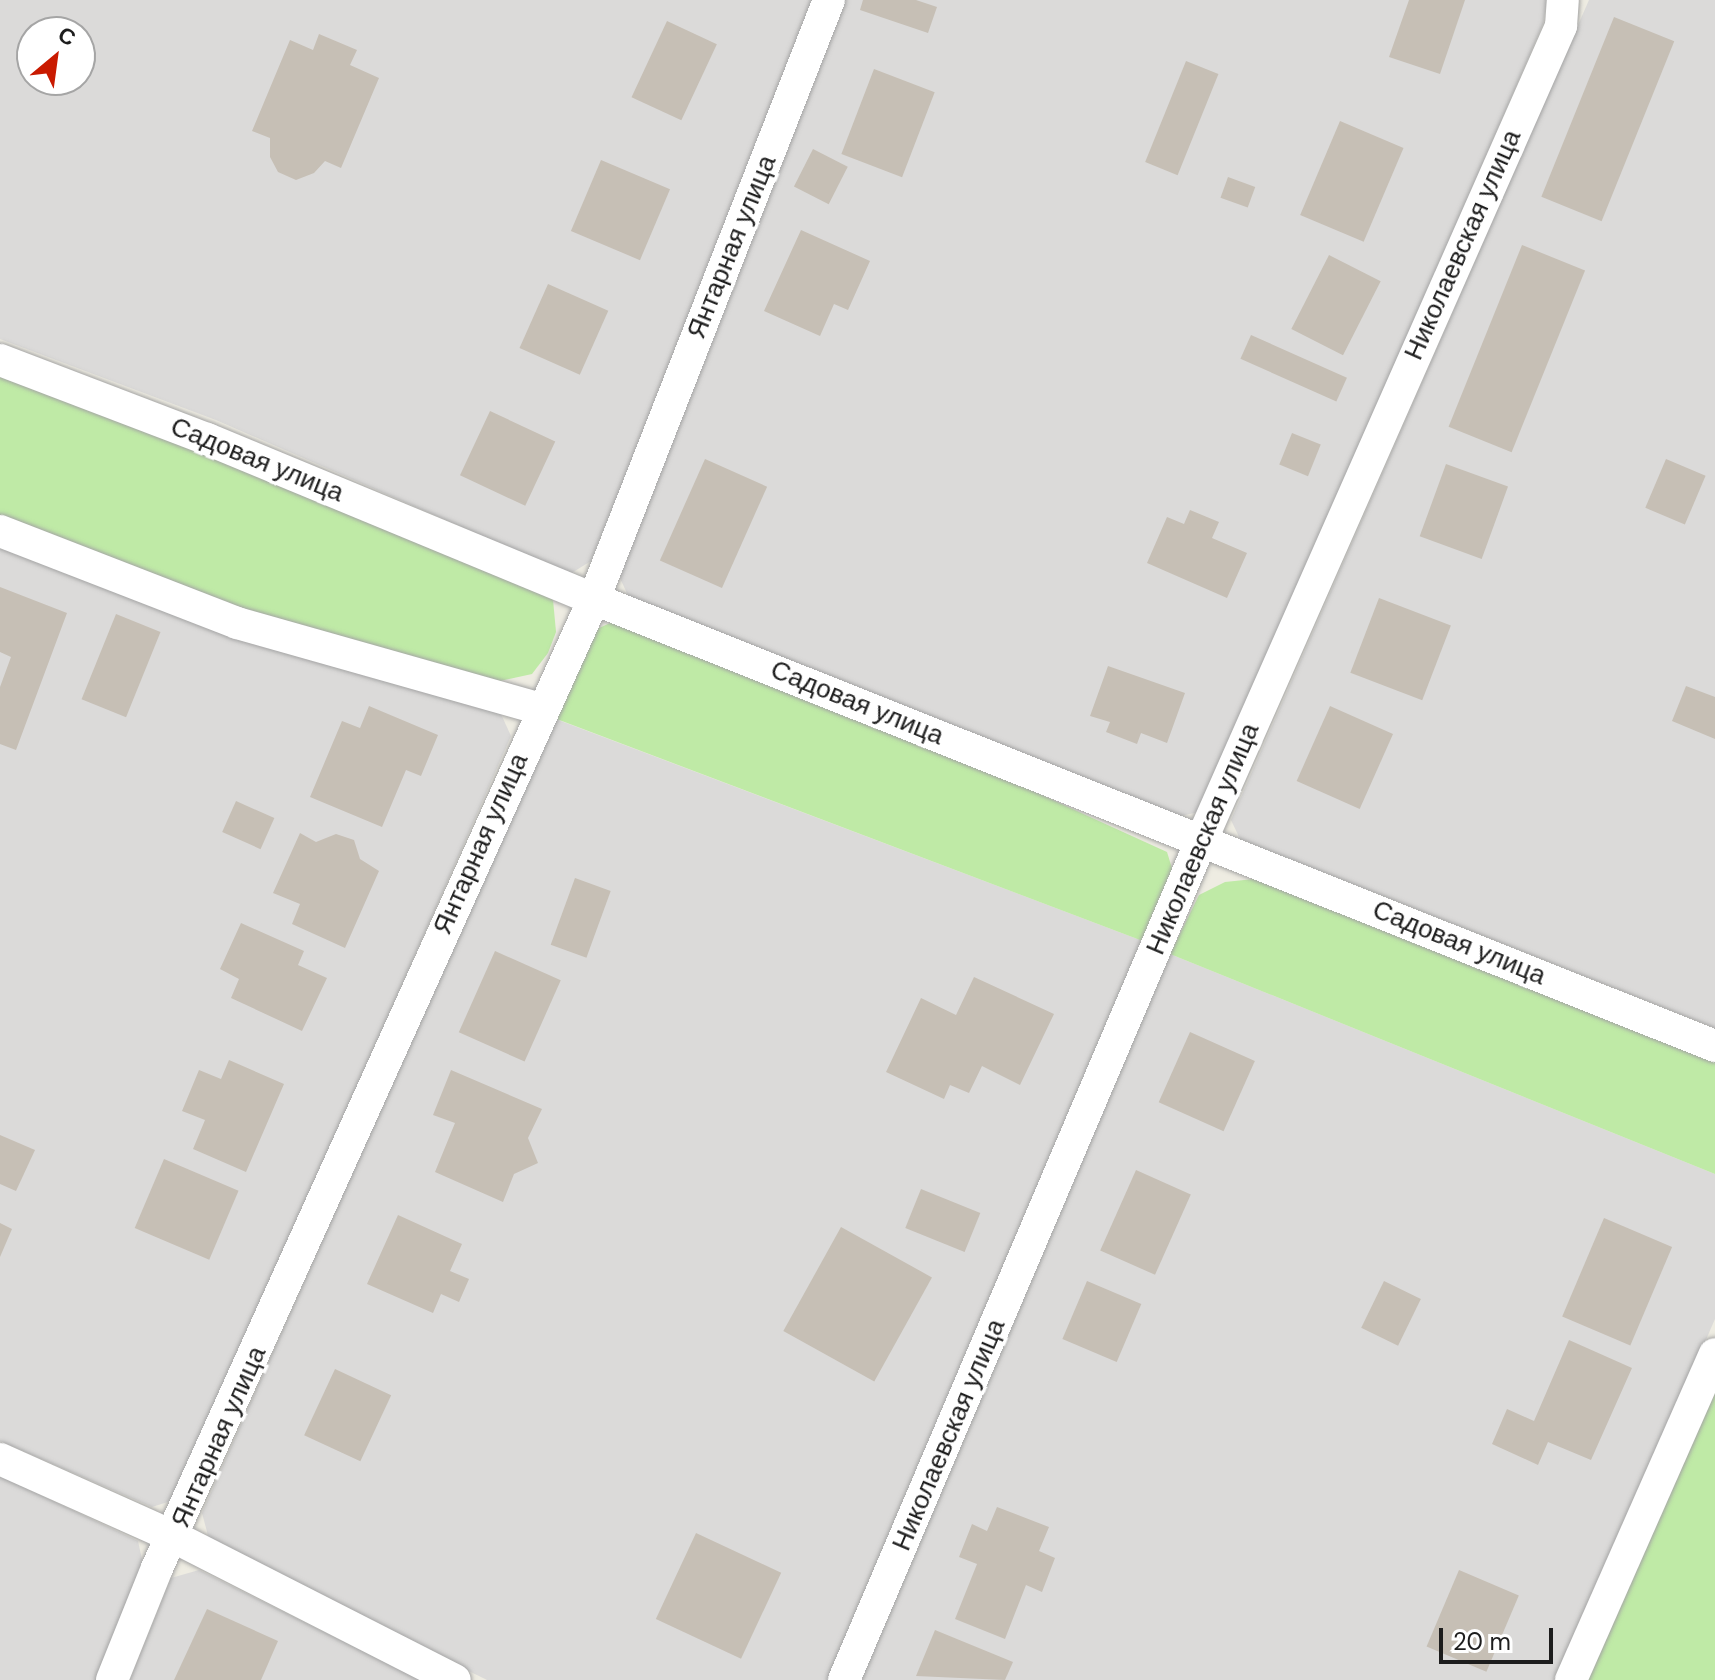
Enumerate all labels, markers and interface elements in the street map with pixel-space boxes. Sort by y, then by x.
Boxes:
north arrow [16,16,96,96]
text: С [53,20,81,53]
street label: Николаевская улица [1398,125,1528,365]
street label: Янтарная улица [681,151,783,343]
street label: Садовая улица [166,411,348,509]
street label: Садовая улица [766,654,948,752]
street label: Николаевская улица [1140,719,1266,959]
street label: Янтарная улица [427,749,535,939]
street label: Садовая улица [1368,894,1550,992]
street label: Николаевская улица [886,1315,1012,1555]
street label: Янтарная улица [165,1342,273,1532]
scale bar [1443,1612,1557,1662]
text: 20 m [1453,1626,1511,1657]

